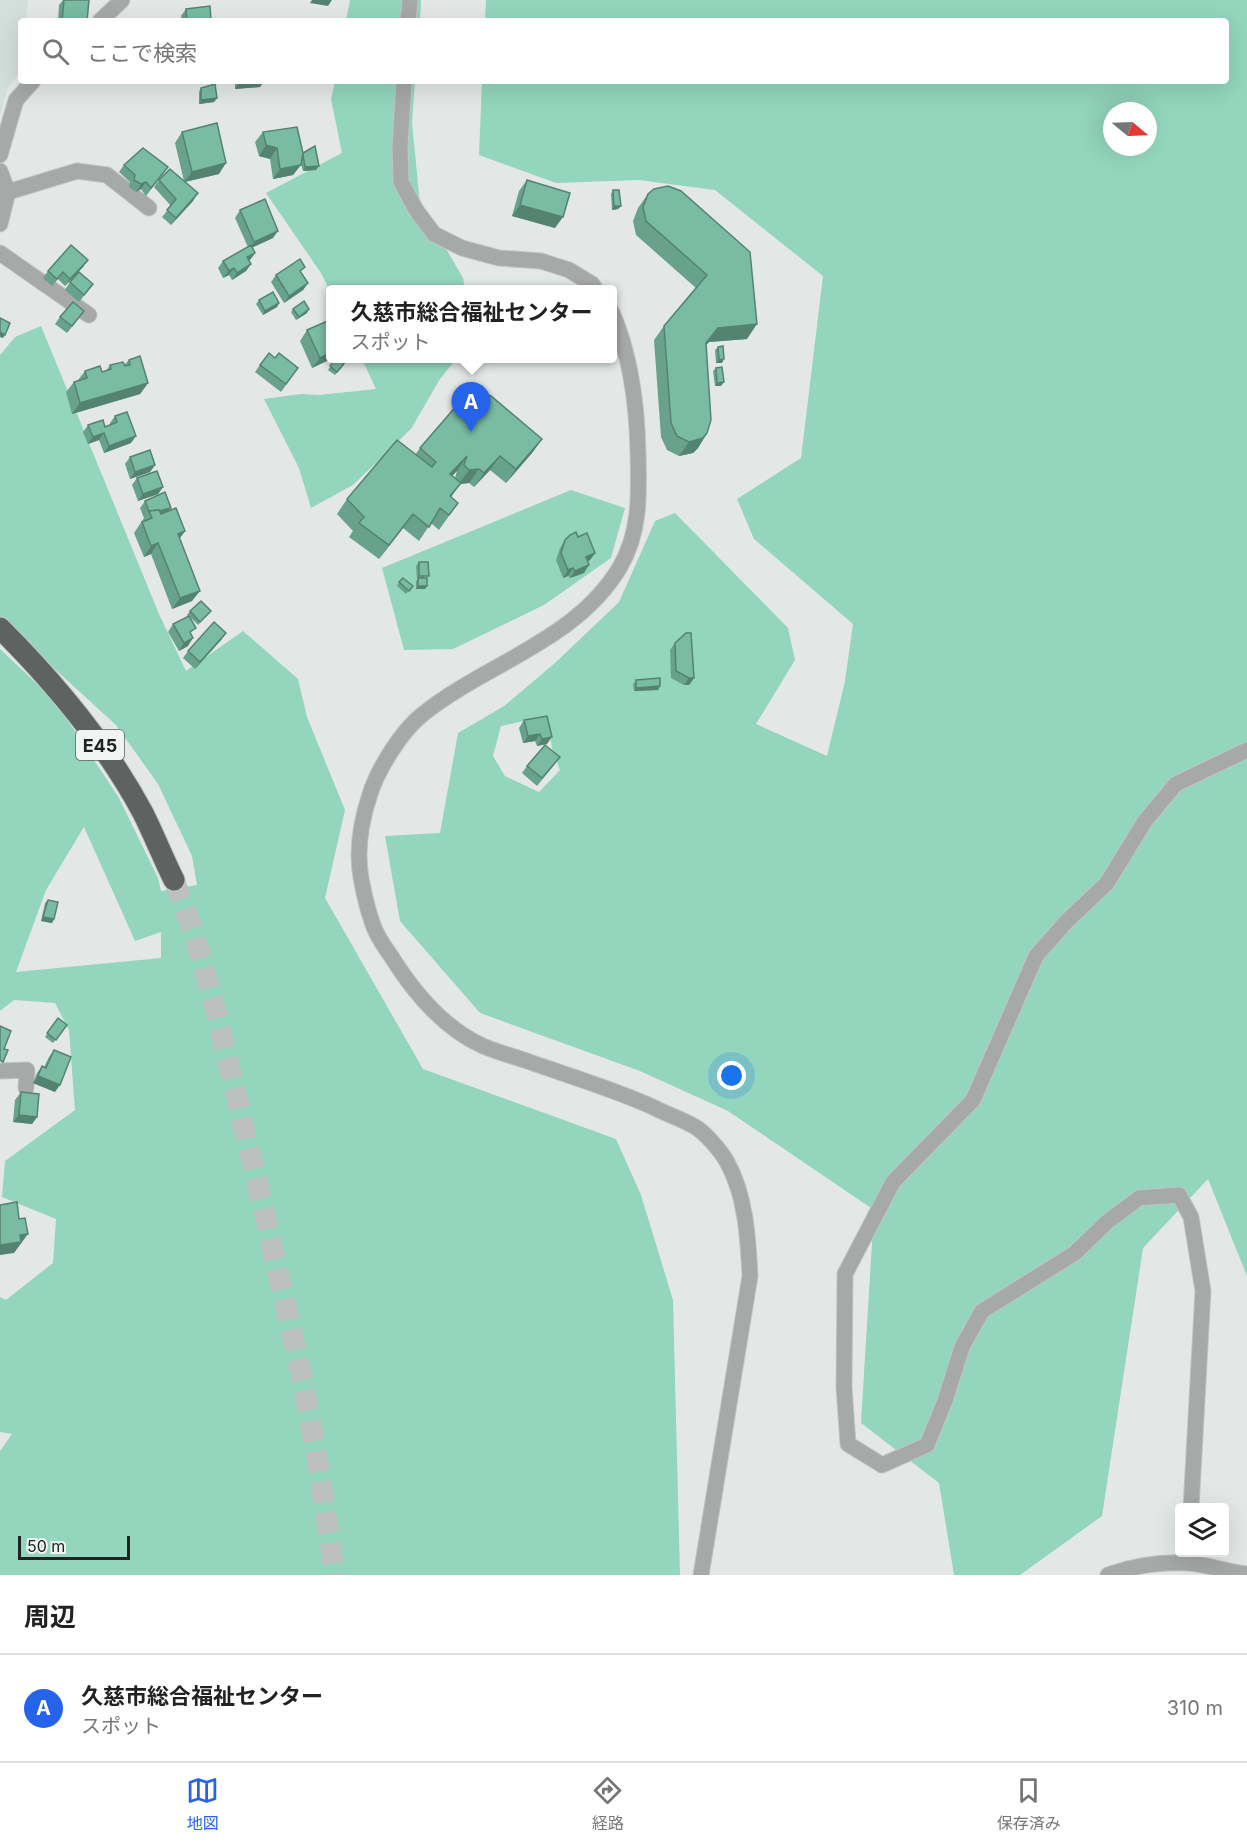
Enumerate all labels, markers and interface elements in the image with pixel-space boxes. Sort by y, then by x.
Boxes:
search box [18,18,1229,84]
icon: search [39,35,72,68]
text: ここで検索 [87,40,197,66]
north arrow [1103,102,1157,156]
popup [326,285,617,363]
text: 久慈市総合福祉センター [350,299,593,325]
text: スポット [350,330,430,354]
pin: A [452,382,490,432]
road number: E45 [76,730,124,760]
your location [717,1061,746,1090]
map controls [1175,1503,1229,1557]
button: layers [1175,1503,1229,1557]
scale bar [18,1533,130,1560]
text: 50 m [27,1536,65,1556]
text: 周辺 [24,1601,76,1632]
text: 久慈市総合福祉センター [81,1683,323,1709]
text: A [36,1696,51,1720]
text: 310 m [1167,1696,1223,1720]
text: スポット [81,1714,161,1738]
tab: 地図 [186,1774,219,1834]
tab: 経路 [591,1774,624,1834]
tab: 保存済み [997,1774,1061,1834]

